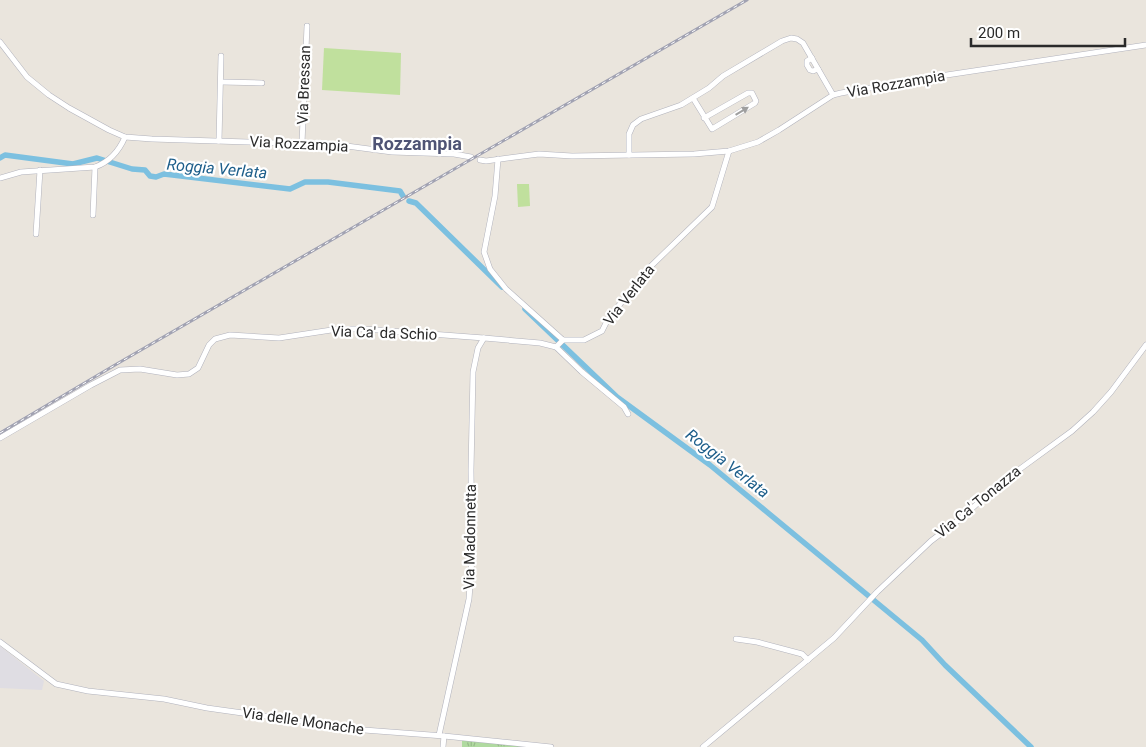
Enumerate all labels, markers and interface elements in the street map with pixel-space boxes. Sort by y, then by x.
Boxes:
scale bar [971,15,1125,47]
text: 200 m [978,24,1020,42]
street label: Via Bressan [294,45,314,125]
street label: Via Rozzampia [846,67,946,101]
one-way arrow [735,106,748,115]
street label: Via Rozzampia [249,132,349,156]
district label: Rozzampia [372,133,462,154]
water label: Roggia Verlata [166,155,268,182]
street label: Via Verlata [600,261,658,329]
street label: Via Ca' da Schio [331,322,437,344]
water label: Roggia Verlata [682,425,773,502]
street label: Via Ca' Tonazza [932,462,1024,542]
street label: Via Madonnetta [460,484,480,590]
street label: Via delle Monache [241,704,365,738]

